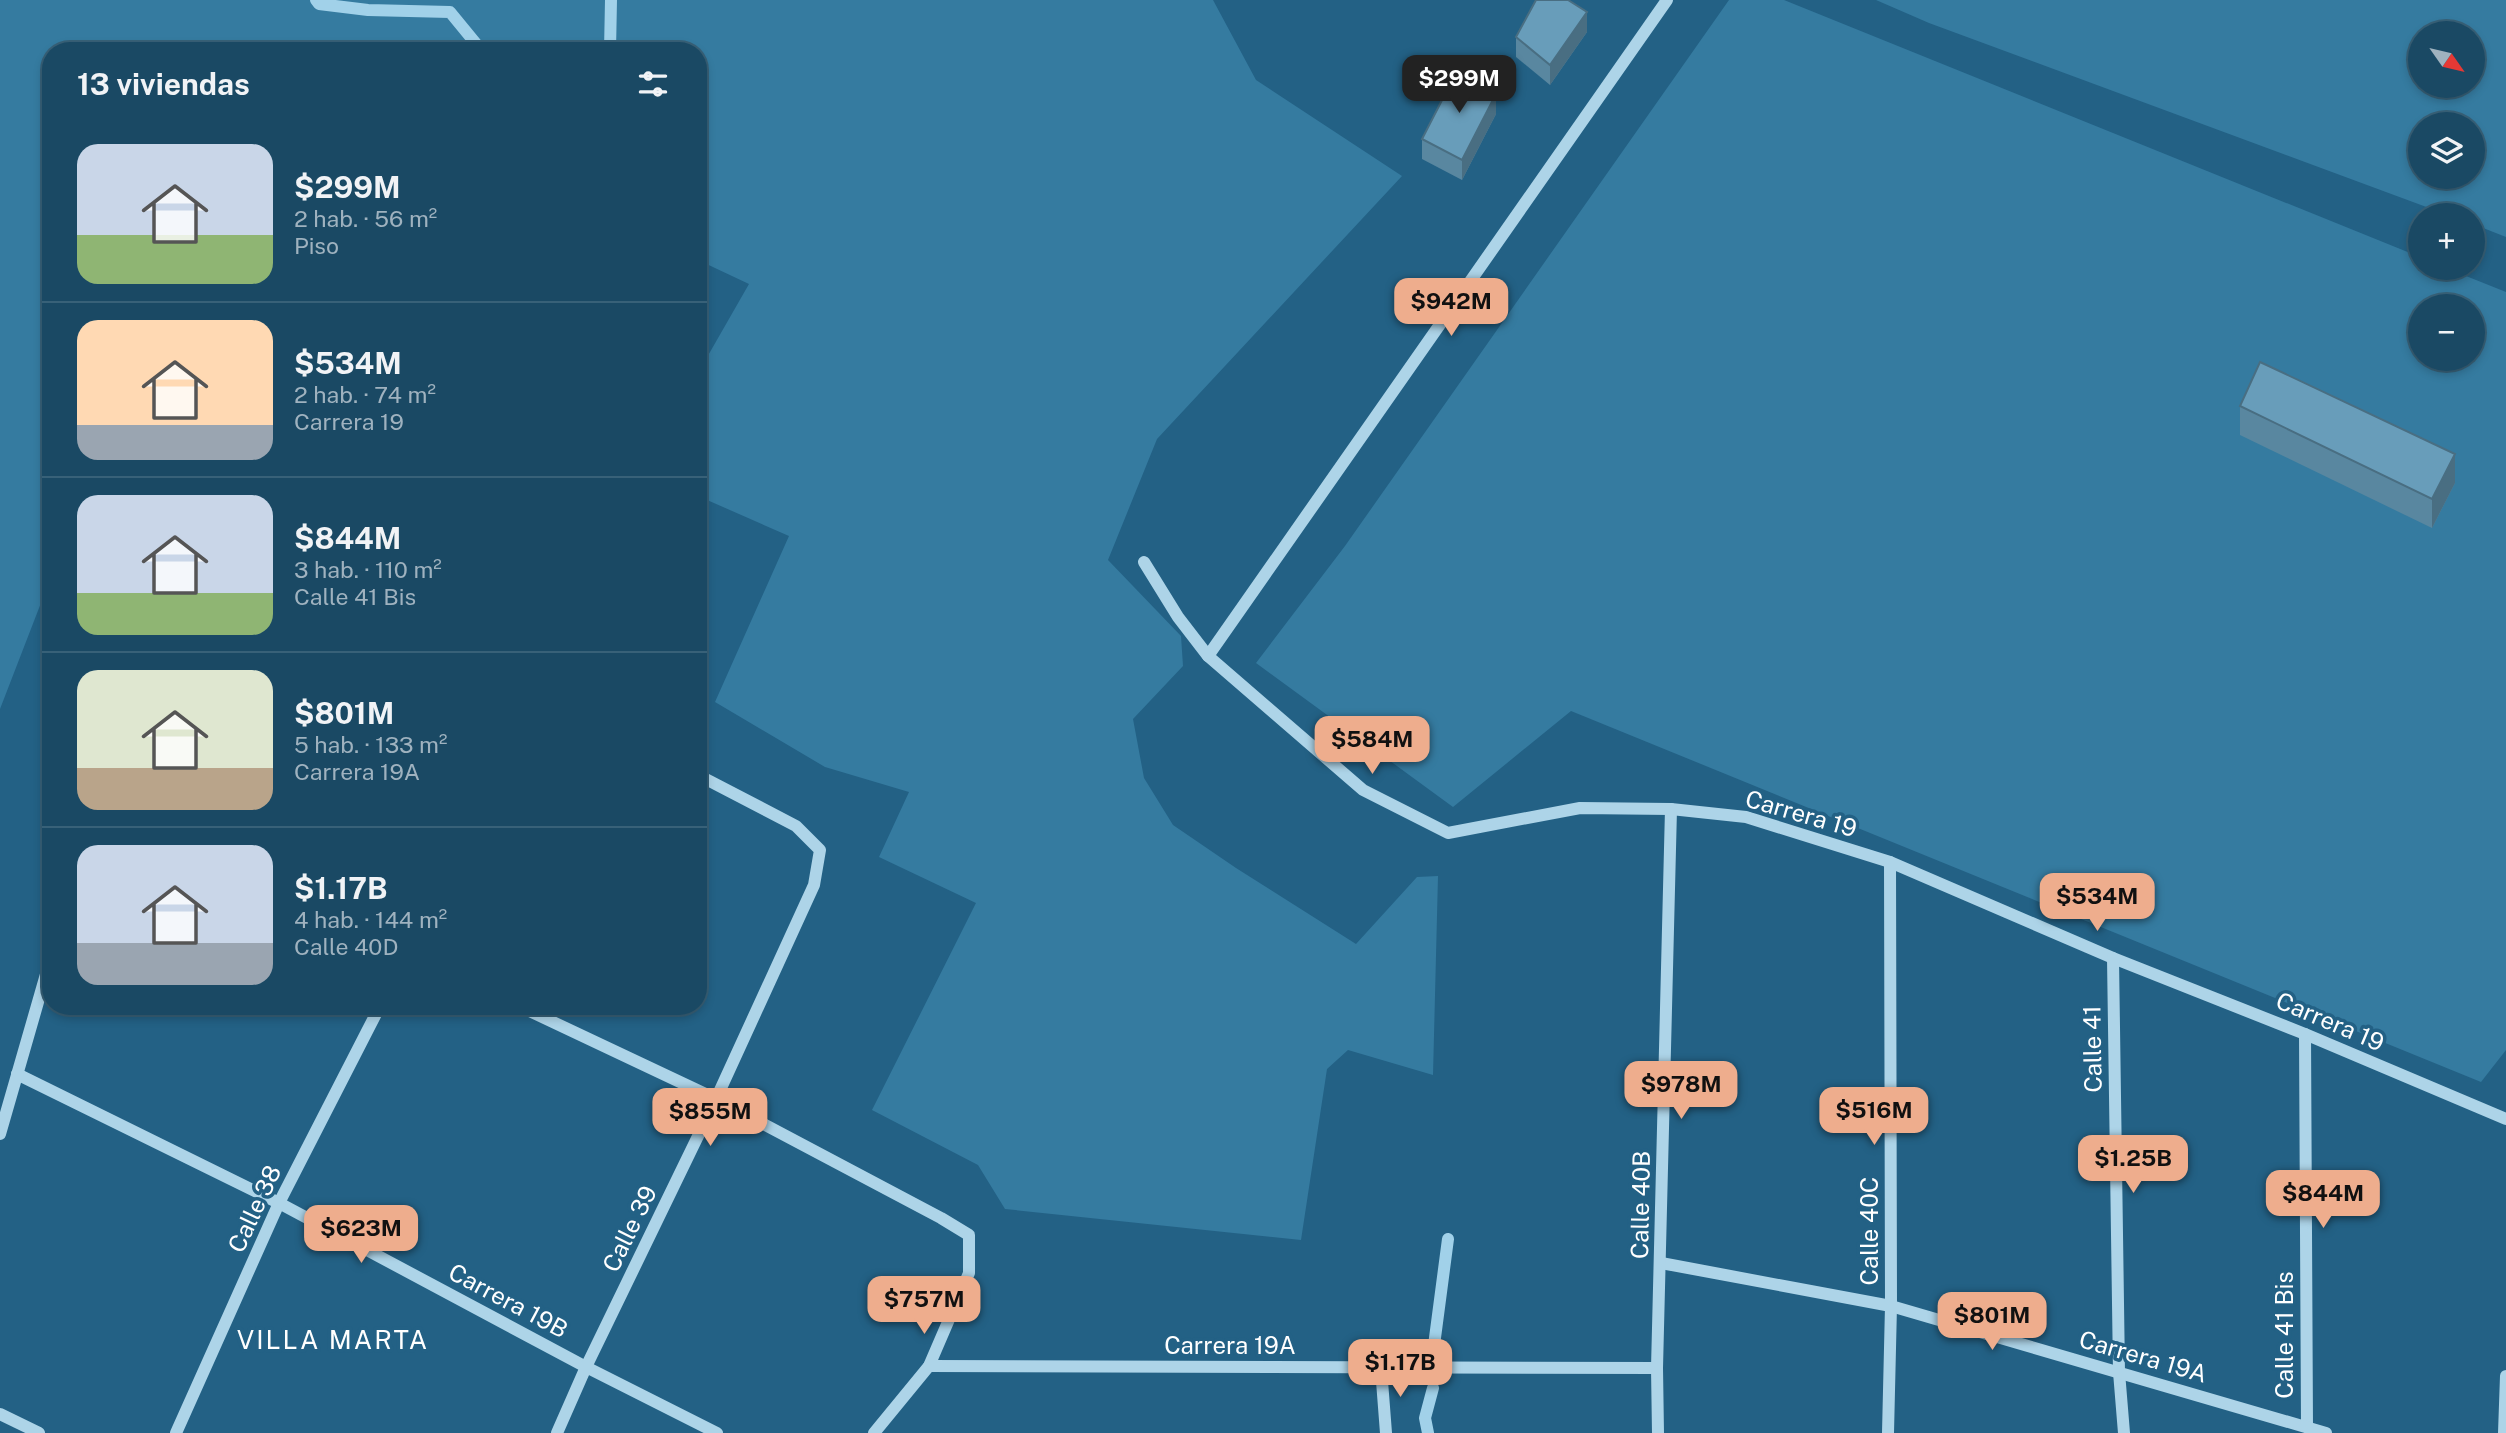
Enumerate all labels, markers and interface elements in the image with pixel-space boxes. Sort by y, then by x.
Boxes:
north arrow [2408,21,2485,98]
map controls [2408,21,2485,371]
pin: $299M [1410,55,1508,115]
text: $299M [1418,64,1500,91]
icon: filters [634,65,672,103]
text: 13 viviendas [77,66,250,102]
button: layers [2408,112,2485,189]
text: $299M [294,169,400,205]
icon: home [133,172,217,256]
button: + [2408,203,2485,280]
text: 2 hab. · 56 m² [294,205,437,232]
text: Piso [294,232,339,259]
pin: $942M [1402,278,1500,338]
text: $942M [1410,287,1492,314]
button: − [2408,294,2485,371]
text: $534M [294,345,402,381]
icon: home [133,348,217,432]
text: 2 hab. · 74 m² [294,381,436,408]
text: Carrera 19 [294,408,404,435]
text: $844M [294,520,401,556]
icon: home [133,523,217,607]
text: 3 hab. · 110 m² [294,556,442,583]
text: Calle 41 Bis [294,583,416,610]
text: $801M [294,695,394,731]
icon: home [133,698,217,782]
pin: $584M [1323,716,1421,776]
text: $584M [1331,725,1413,752]
text: 5 hab. · 133 m² [294,731,447,758]
text: Carrera 19A [294,758,420,785]
street label: Carrera 19 [1742,784,1860,842]
text: $1.17B [294,870,388,906]
icon: home [133,873,217,957]
pin: $534M [2048,874,2146,933]
text: $534M [2056,882,2138,909]
text: 4 hab. · 144 m² [294,906,447,933]
text: Calle 40D [294,933,398,960]
street label: Carrera 19 [2272,986,2389,1056]
street label: Calle 41 [2077,1005,2107,1093]
pin: $978M [1632,1062,1730,1121]
text: $978M [1640,1070,1722,1097]
pin: $855M [661,1088,759,1148]
pin: $516M [1825,1088,1923,1147]
text: $516M [1835,1096,1913,1123]
text: $855M [668,1097,752,1124]
pin: $1.25B [2076,1136,2190,1195]
text: $1.25B [2094,1144,2172,1171]
street label: Calle 40B [1625,1151,1655,1259]
street label: Calle 38 [222,1161,286,1257]
pin: $844M [2274,1170,2372,1230]
street label: Calle 40C [1855,1177,1883,1285]
text: $844M [2282,1179,2364,1206]
street label: Calle 39 [596,1181,662,1276]
pin: $623M [312,1206,410,1265]
text: $623M [320,1214,402,1241]
street label: Carrera 19B [444,1257,573,1343]
street label: Calle 41 Bis [2270,1271,2298,1399]
pin: $757M [875,1276,973,1336]
text: $757M [883,1285,965,1312]
pin: $801M [1943,1292,2041,1352]
text: $801M [1954,1301,2030,1328]
district label: VILLA MARTA [237,1324,429,1355]
street label: Carrera 19A [2076,1324,2210,1388]
street label: Carrera 19A [1164,1331,1296,1359]
pin: $1.17B [1343,1340,1457,1399]
text: $1.17B [1364,1348,1436,1375]

